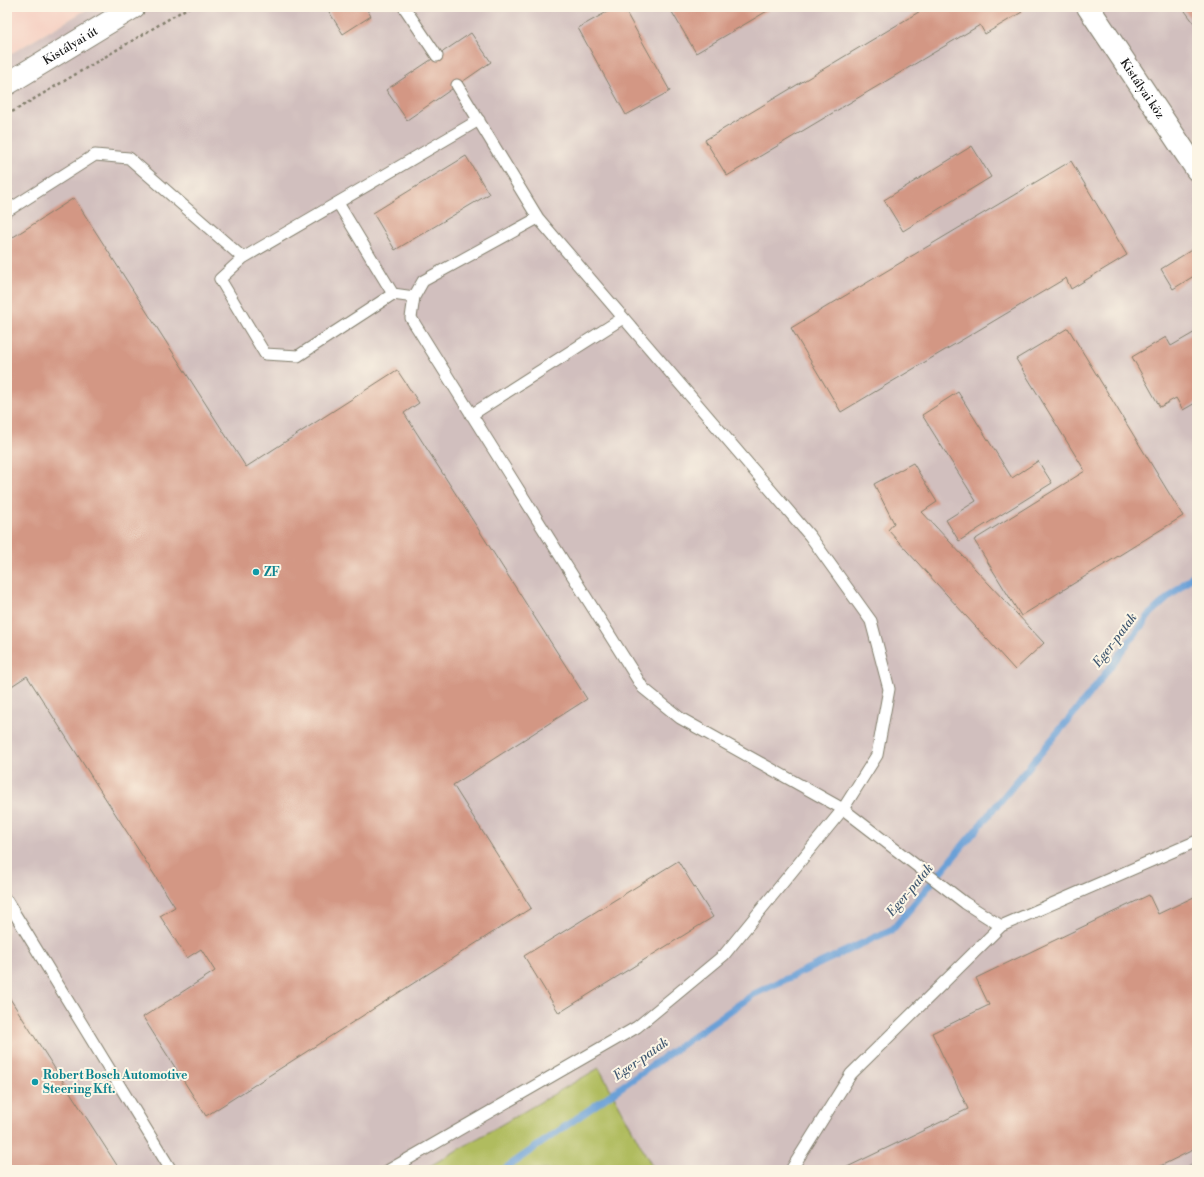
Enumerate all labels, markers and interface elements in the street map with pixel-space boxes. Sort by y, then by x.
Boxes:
street label: Kistályai út [40,23,101,68]
street label: Kistályai köz [1117,56,1168,122]
place label: ZF [264,565,280,580]
marker: ZF [251,567,261,577]
water label: Eger-patak [1089,610,1141,671]
water label: Eger-patak [883,860,937,920]
water label: Eger-patak [609,1034,672,1084]
place label: Robert Bosch Automotive Steering Kft. [43,1068,188,1097]
marker: Robert Bosch Automotive Steering Kft. [30,1077,40,1087]

